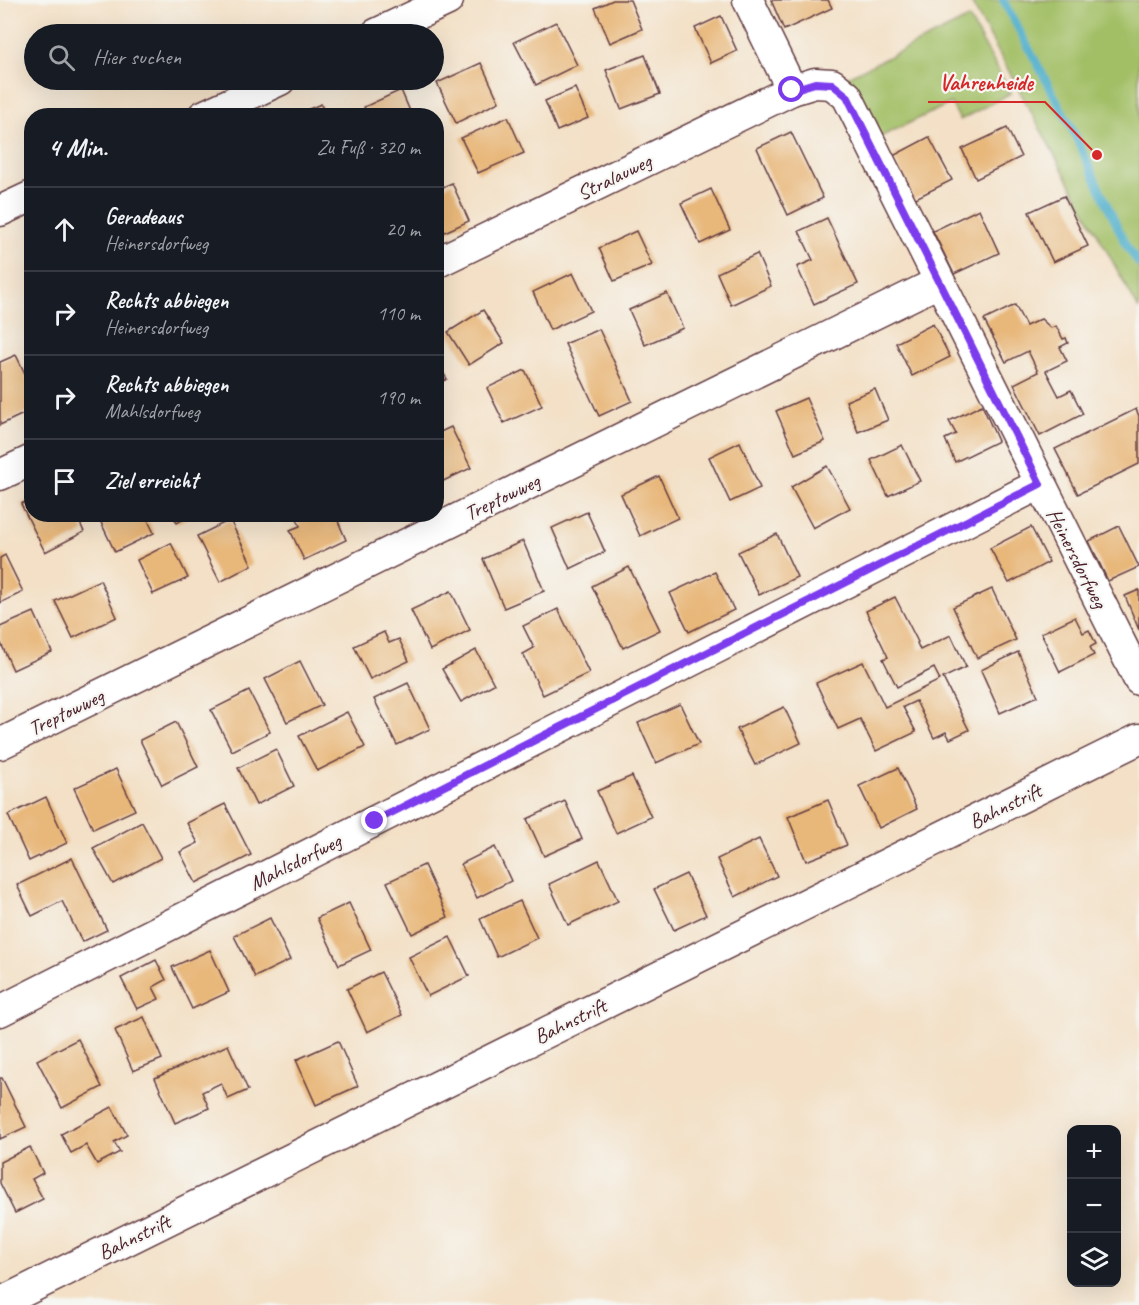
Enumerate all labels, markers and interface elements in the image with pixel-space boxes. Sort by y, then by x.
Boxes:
search box [24,24,444,90]
icon: search [45,41,78,74]
text: Hier suchen [93,43,181,71]
callout: Vahrenheide [928,62,1045,102]
text: Vahrenheide [939,69,1034,97]
route start [778,76,804,102]
text: 4 Min. [48,131,107,164]
text: Zu Fuß · 320 m [317,135,420,160]
street label: Stralauweg [573,147,657,206]
text: Geradeaus [105,203,182,231]
icon: ahead [48,213,81,246]
text: 20 m [386,217,420,242]
text: Heinersdorfweg [105,231,208,256]
text: Rechts abbiegen [105,287,228,315]
icon: right [48,297,81,330]
text: 110 m [377,301,420,326]
text: Heinersdorfweg [105,315,208,340]
text: Rechts abbiegen [105,371,228,399]
icon: right [48,381,81,414]
text: 190 m [377,385,420,410]
text: Mahlsdorfweg [105,399,200,424]
icon: arrive [48,465,81,498]
text: Ziel erreicht [105,467,198,495]
street label: Treptowweg [460,467,545,526]
street label: Heinersdorfweg [1041,504,1114,613]
street label: Treptowweg [24,682,109,741]
street label: Bahnstrift [965,777,1047,835]
route end [361,807,387,833]
street label: Mahlsdorfweg [245,827,346,896]
street label: Bahnstrift [530,992,612,1050]
map controls [1067,1125,1121,1287]
button: + [1067,1125,1121,1179]
button: − [1067,1179,1121,1233]
street label: Bahnstrift [94,1208,176,1266]
button: layers [1067,1233,1121,1287]

